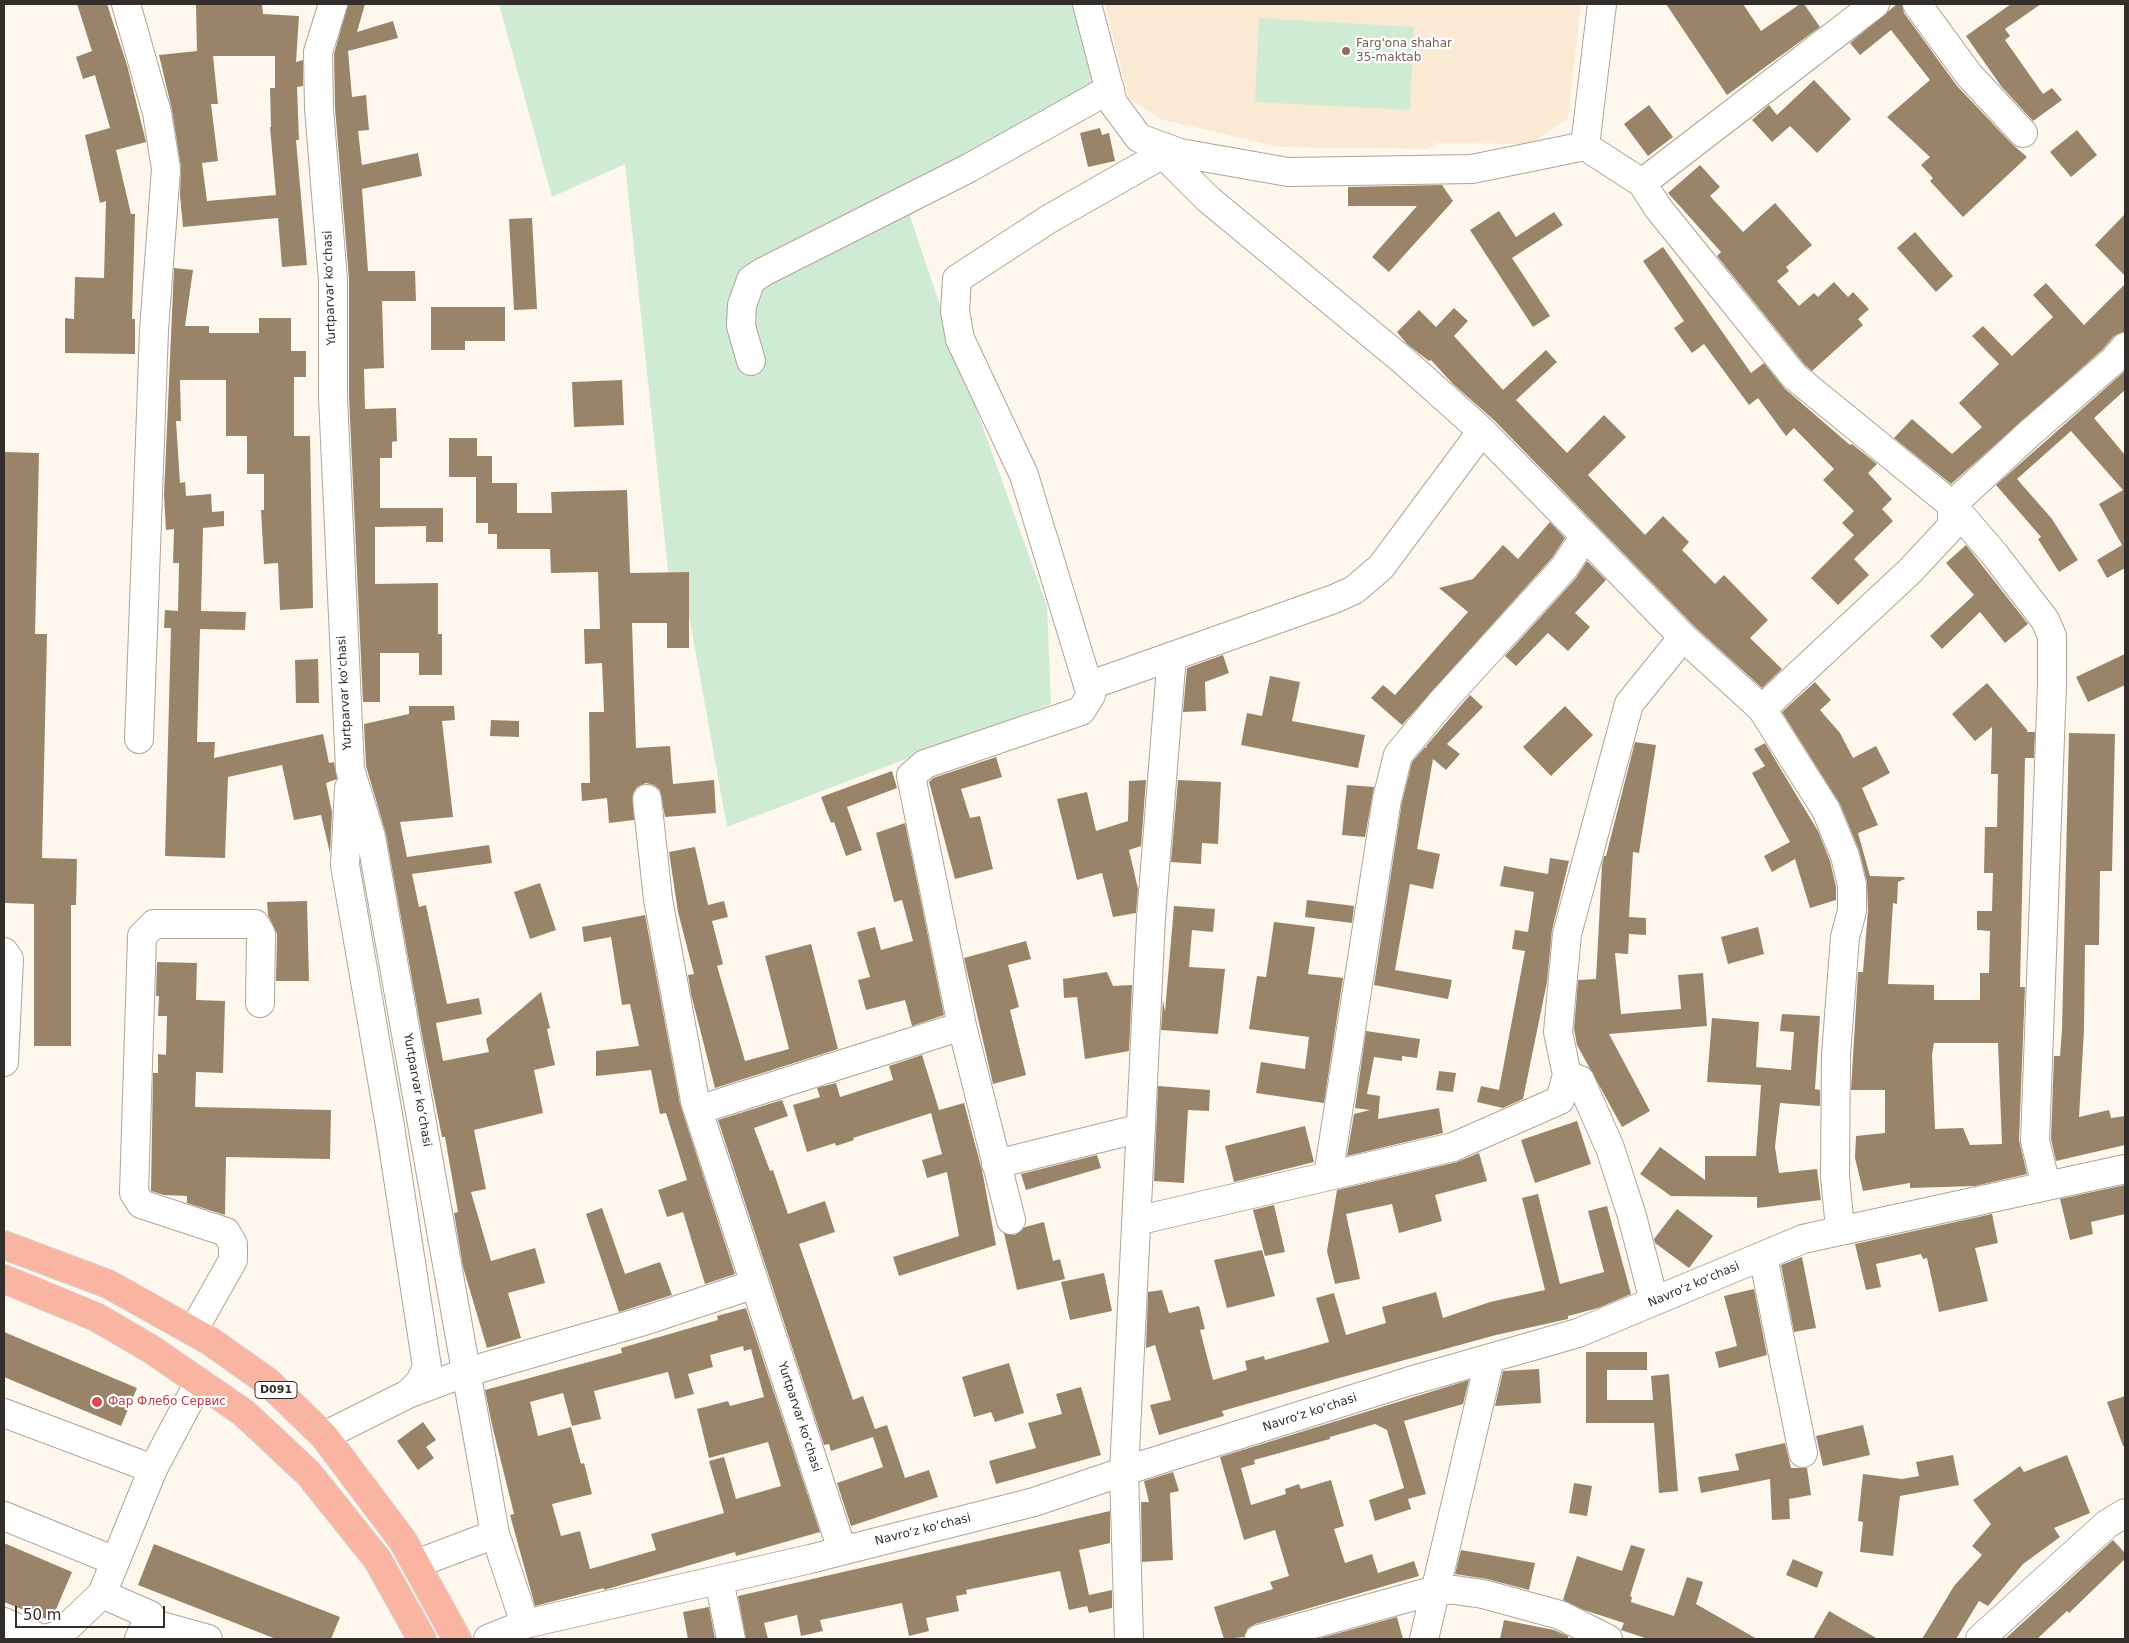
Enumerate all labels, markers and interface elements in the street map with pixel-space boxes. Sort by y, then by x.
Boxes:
place label: Farg'ona shahar 35-maktab [1356,37,1452,65]
marker: Farg'ona shahar 35-maktab [1340,45,1352,57]
street label: Yurtparvar koʻchasi [321,230,339,346]
street label: Yurtparvar koʻchasi [335,635,355,751]
street label: Yurtparvar koʻchasi [400,1032,434,1148]
street label: Navroʻz koʻchasi [1646,1259,1742,1311]
street label: Yurtparvar koʻchasi [774,1360,824,1474]
road number: D091 [255,1382,297,1398]
street label: Navroʻz koʻchasi [1261,1391,1359,1435]
marker: Фар Флебо Сервис [90,1395,104,1409]
place label: Фар Флебо Сервис [108,1395,226,1409]
street label: Navroʻz koʻchasi [874,1511,972,1549]
scale bar [18,1596,168,1628]
text: 50 m [23,1606,61,1624]

